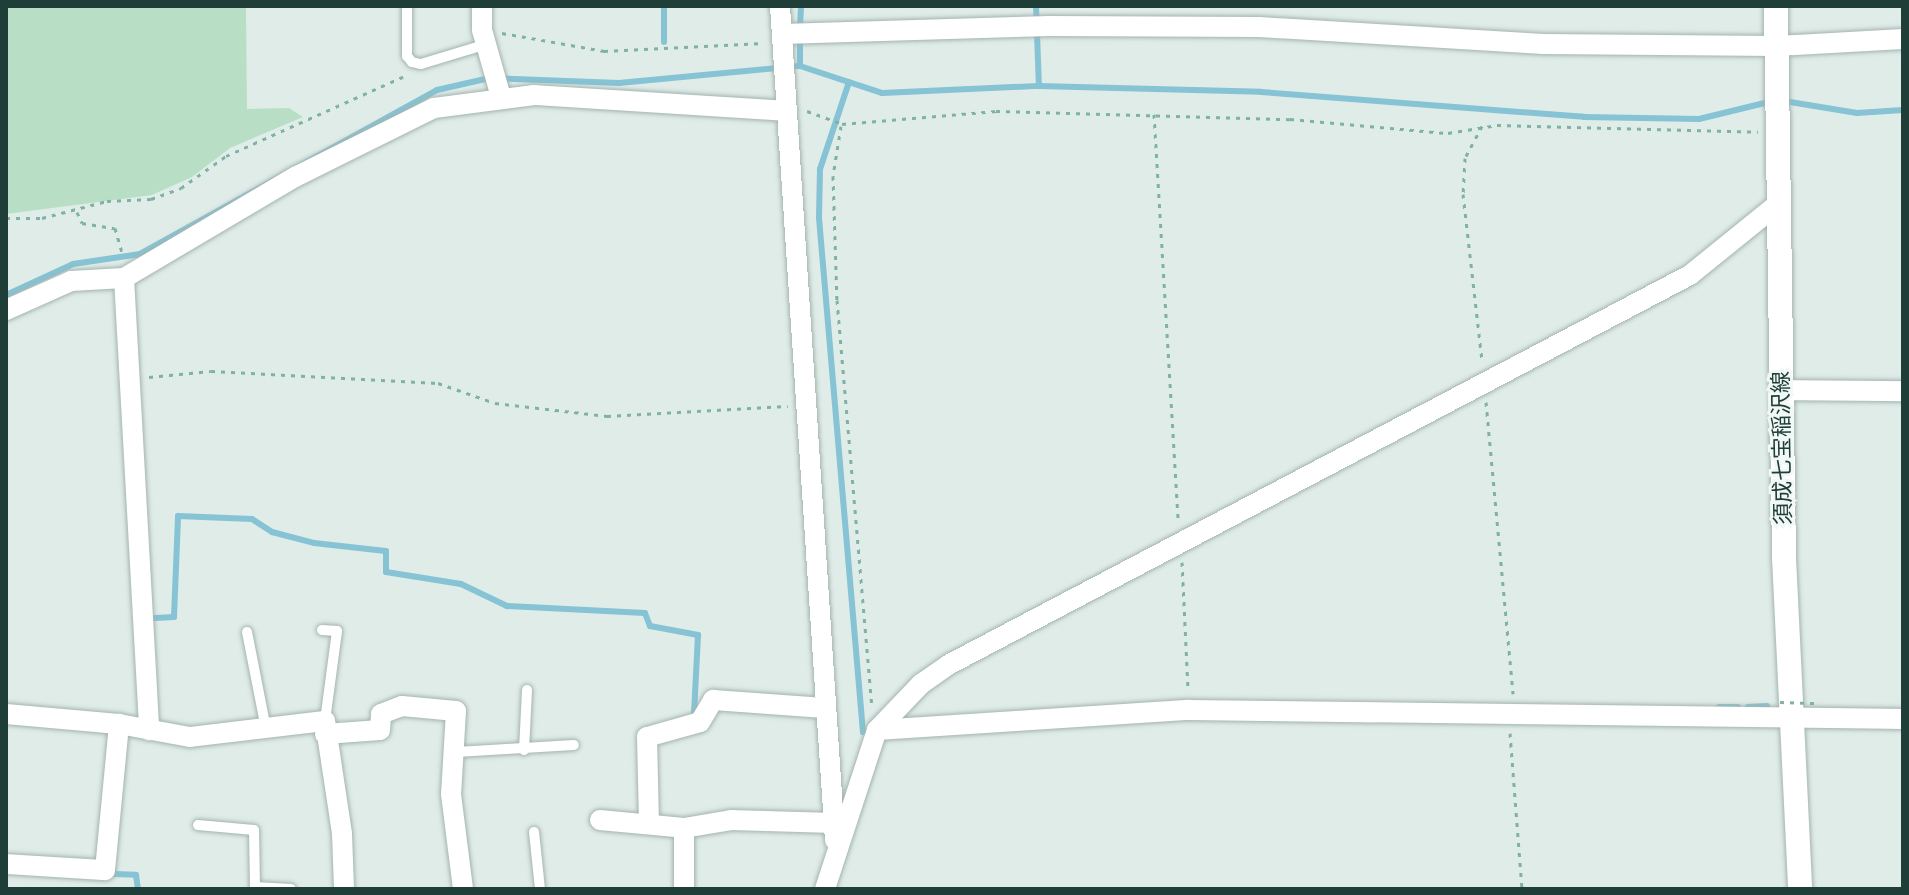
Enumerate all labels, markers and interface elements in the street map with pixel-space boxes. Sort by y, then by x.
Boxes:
street label: 須成七宝稲沢線 [1767,371,1797,525]

